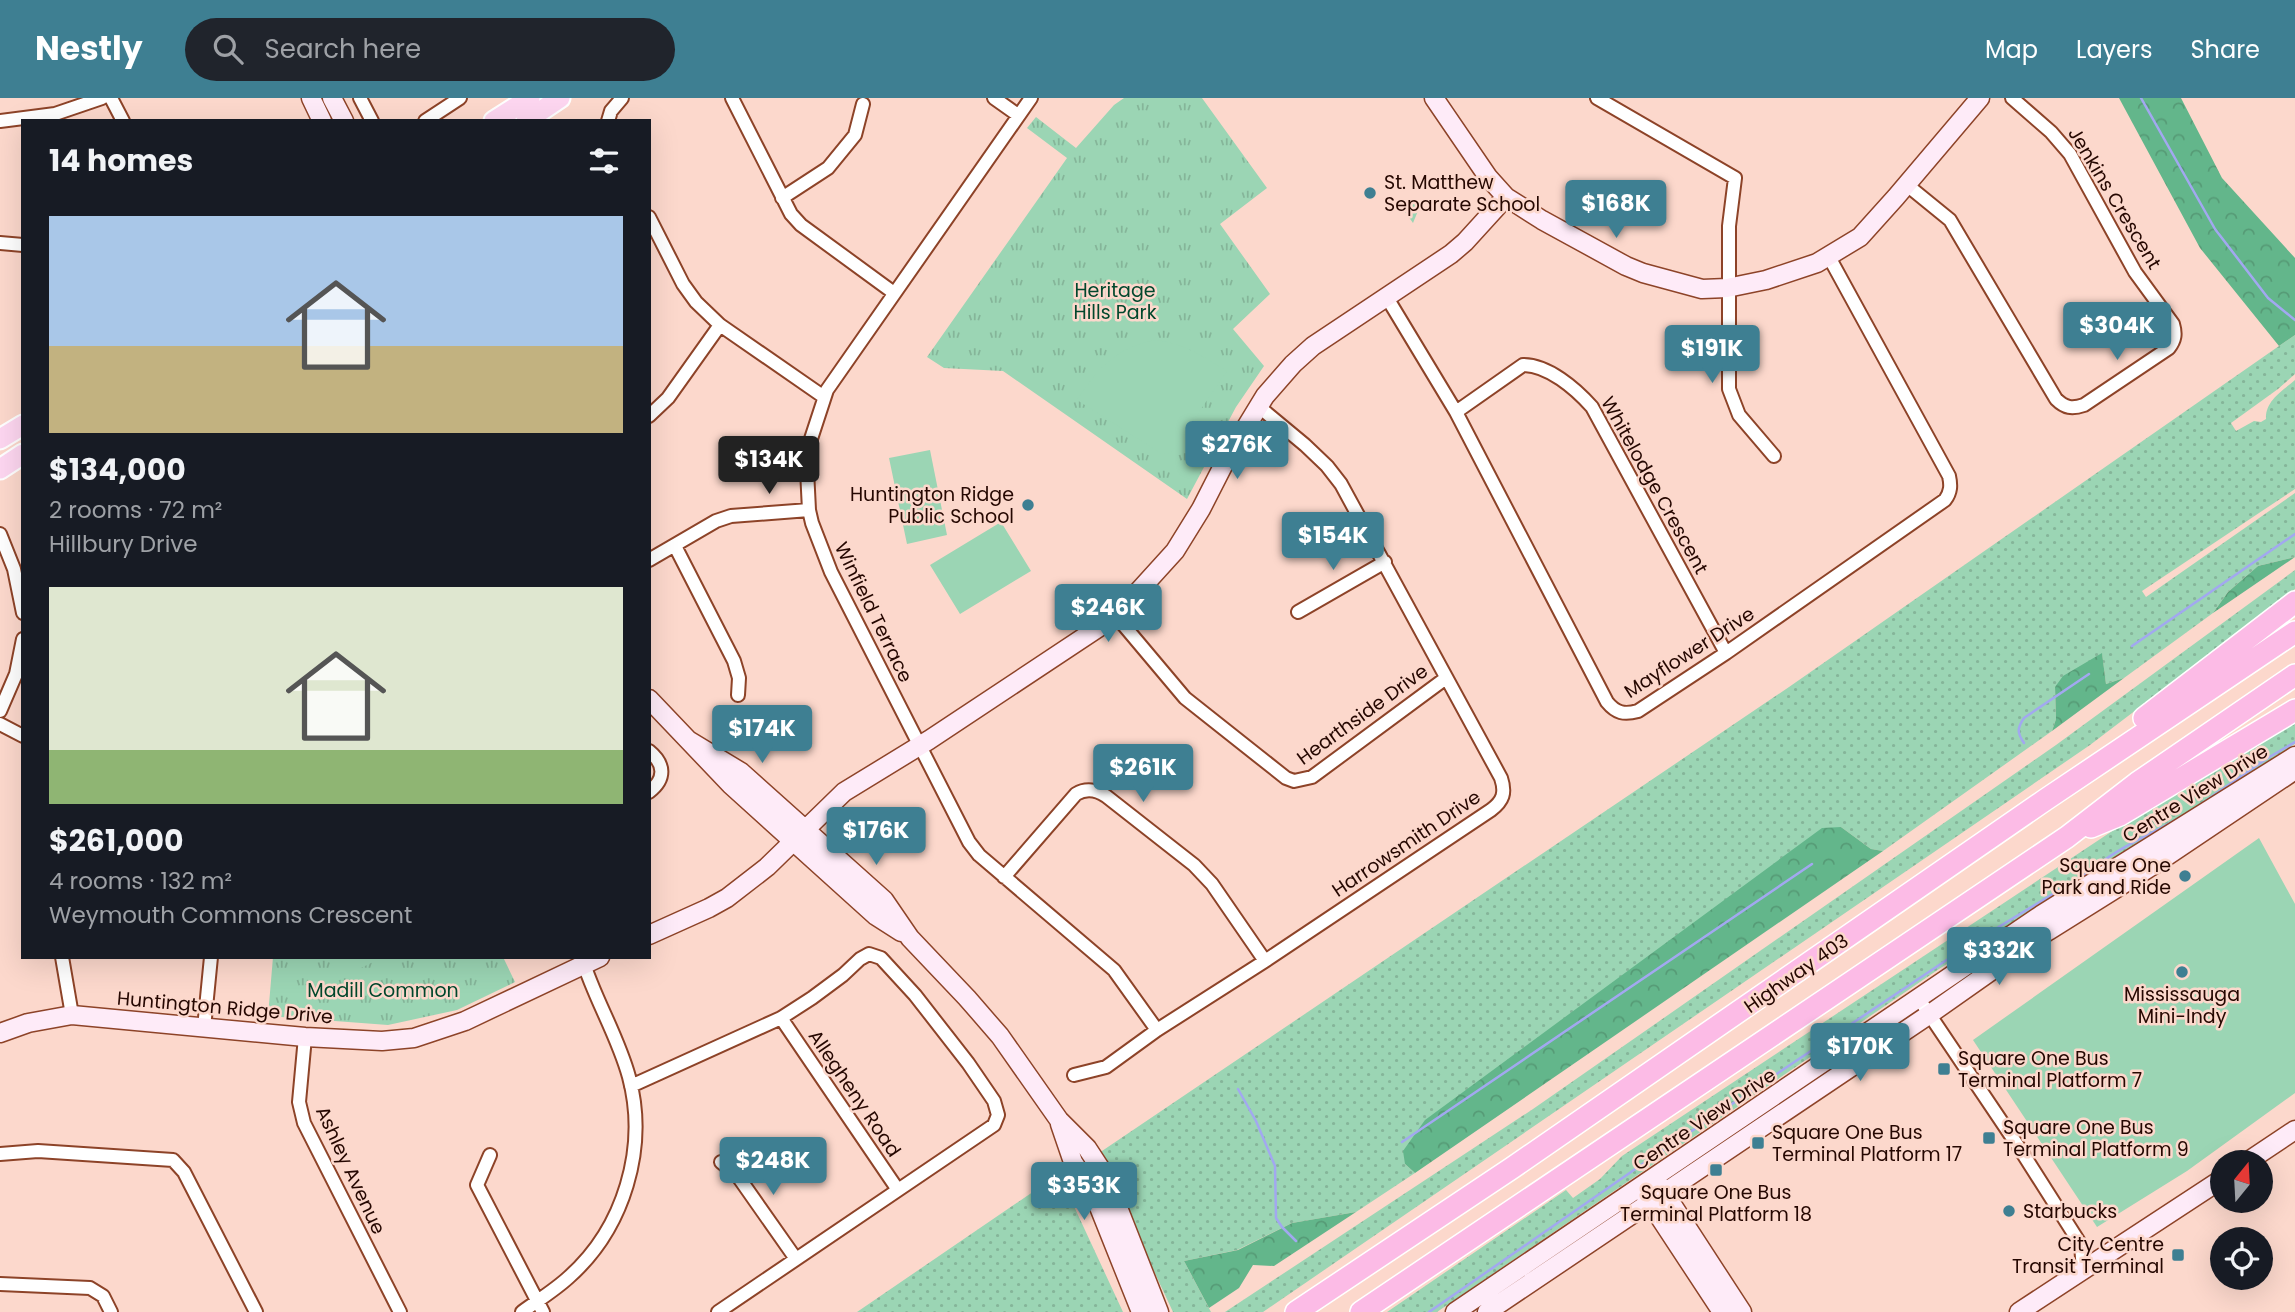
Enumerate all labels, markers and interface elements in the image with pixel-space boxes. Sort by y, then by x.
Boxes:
search box [185,18,675,81]
text: Nestly [35,25,143,72]
icon: search [209,30,247,68]
text: Search here [265,31,421,67]
text: Map [1985,33,2038,66]
text: Layers [2076,33,2152,66]
text: Share [2190,33,2260,66]
street label: Jenkins Crescent [2061,122,2168,274]
text: 14 homes [49,139,193,182]
icon: filters [585,142,623,180]
place label: St. Matthew Separate School [1384,169,1540,218]
pin: $168K [1567,180,1665,240]
marker: St. Matthew Separate School [1362,185,1378,201]
text: $168K [1581,187,1651,219]
icon: home [273,262,399,388]
park label: Heritage Hills Park [1074,277,1157,326]
pin: $304K [2068,302,2166,362]
text: $304K [2079,309,2155,341]
pin: $191K [1663,326,1761,385]
text: $191K [1681,332,1743,364]
street label: Whitelodge Crescent [1594,392,1715,579]
pin: $276K [1188,422,1286,481]
text: $276K [1201,428,1273,460]
pin: $134K [720,436,818,496]
text: $134K [734,443,804,475]
text: $134,000 [49,448,186,491]
place label: Huntington Ridge Public School [850,481,1014,530]
text: 2 rooms · 72 m² [49,494,222,526]
marker: Huntington Ridge Public School [1020,497,1036,513]
pin: $154K [1284,512,1382,572]
text: $154K [1298,519,1368,551]
text: Hillbury Drive [49,528,198,560]
street label: Winfield Terrace [828,538,919,687]
pin: $246K [1059,584,1157,644]
text: $246K [1071,591,1145,623]
street label: Mayflower Drive [1619,600,1760,705]
icon: home [273,633,399,759]
street label: Hearthside Drive [1291,658,1433,771]
pin: $174K [713,706,811,765]
text: $174K [728,712,796,744]
street label: Centre View Drive [2117,738,2273,849]
pin: $261K [1094,744,1192,804]
text: $261K [1109,751,1177,783]
street label: Harrowsmith Drive [1327,784,1486,903]
pin: $176K [827,808,925,867]
text: $176K [843,814,909,846]
text: $261,000 [49,819,184,862]
place label: Square One Park and Ride [2041,852,2171,901]
text: 4 rooms · 132 m² [49,865,232,897]
marker: Square One Park and Ride [2177,868,2193,884]
text: Weymouth Commons Crescent [49,899,412,931]
street label: Highway 403 [1739,927,1854,1019]
pin: $332K [1950,928,2048,987]
text: $332K [1963,934,2035,966]
marker: Mississauga Mini-Indy [2174,964,2190,980]
park label: Madill Common [307,977,459,1004]
place label: Mississauga Mini-Indy [2124,981,2240,1030]
street label: Huntington Ridge Drive [116,985,334,1030]
street label: Allegheny Road [802,1024,907,1162]
pin: $170K [1811,1024,1909,1083]
text: $170K [1826,1030,1894,1062]
place label: Square One Bus Terminal Platform 7 [1958,1045,2142,1094]
marker: Square One Bus Terminal Platform 7 [1936,1061,1952,1077]
street label: Centre View Drive [1627,1062,1781,1177]
street label: Ashley Avenue [309,1102,392,1239]
place label: Square One Bus Terminal Platform 9 [2003,1114,2189,1163]
place label: Square One Bus Terminal Platform 17 [1772,1119,1962,1168]
marker: Square One Bus Terminal Platform 9 [1981,1130,1997,1146]
marker: Square One Bus Terminal Platform 17 [1750,1135,1766,1151]
pin: $248K [724,1138,822,1197]
text: $248K [736,1144,810,1176]
north arrow [2210,1150,2273,1213]
map controls [2210,1150,2273,1290]
pin: $353K [1035,1162,1133,1222]
marker: Square One Bus Terminal Platform 18 [1708,1162,1724,1178]
text: $353K [1047,1169,1121,1201]
place label: Square One Bus Terminal Platform 18 [1620,1179,1812,1228]
place label: Starbucks [2023,1198,2117,1225]
marker: Starbucks [2001,1203,2017,1219]
button: locate [2210,1227,2273,1290]
place label: City Centre Transit Terminal [2012,1231,2164,1280]
marker: City Centre Transit Terminal [2170,1247,2186,1263]

